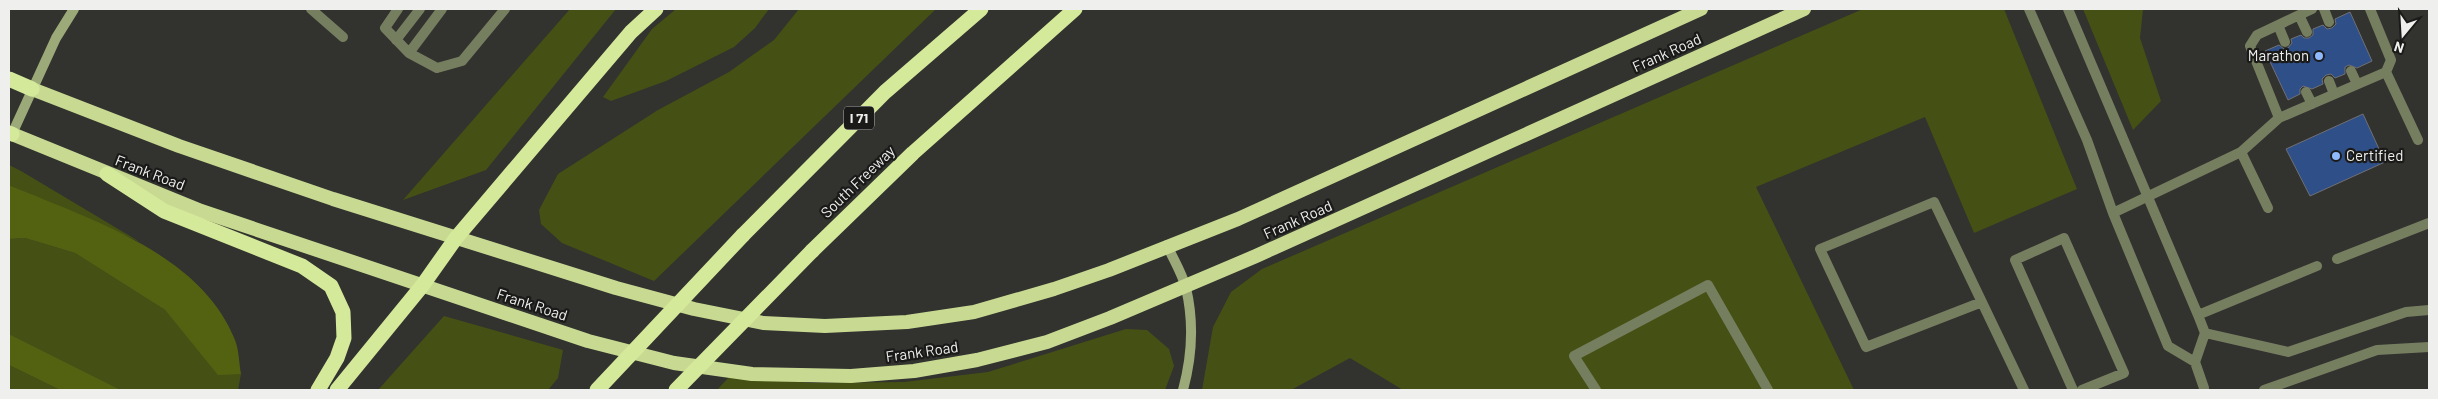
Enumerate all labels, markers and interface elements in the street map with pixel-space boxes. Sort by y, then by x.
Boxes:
north arrow [2378,10,2428,60]
street label: Frank Road [1630,29,1704,75]
text: N [2392,38,2406,57]
place label: Marathon [2248,46,2309,64]
marker: Marathon [2313,50,2325,62]
road number: I 71 [844,106,874,130]
street label: South Freeway [816,141,898,221]
place label: Certified [2346,146,2403,164]
marker: Certified [2330,150,2342,162]
street label: Frank Road [113,151,188,194]
street label: Frank Road [1261,196,1335,242]
street label: Frank Road [495,284,570,324]
street label: Frank Road [884,337,959,365]

